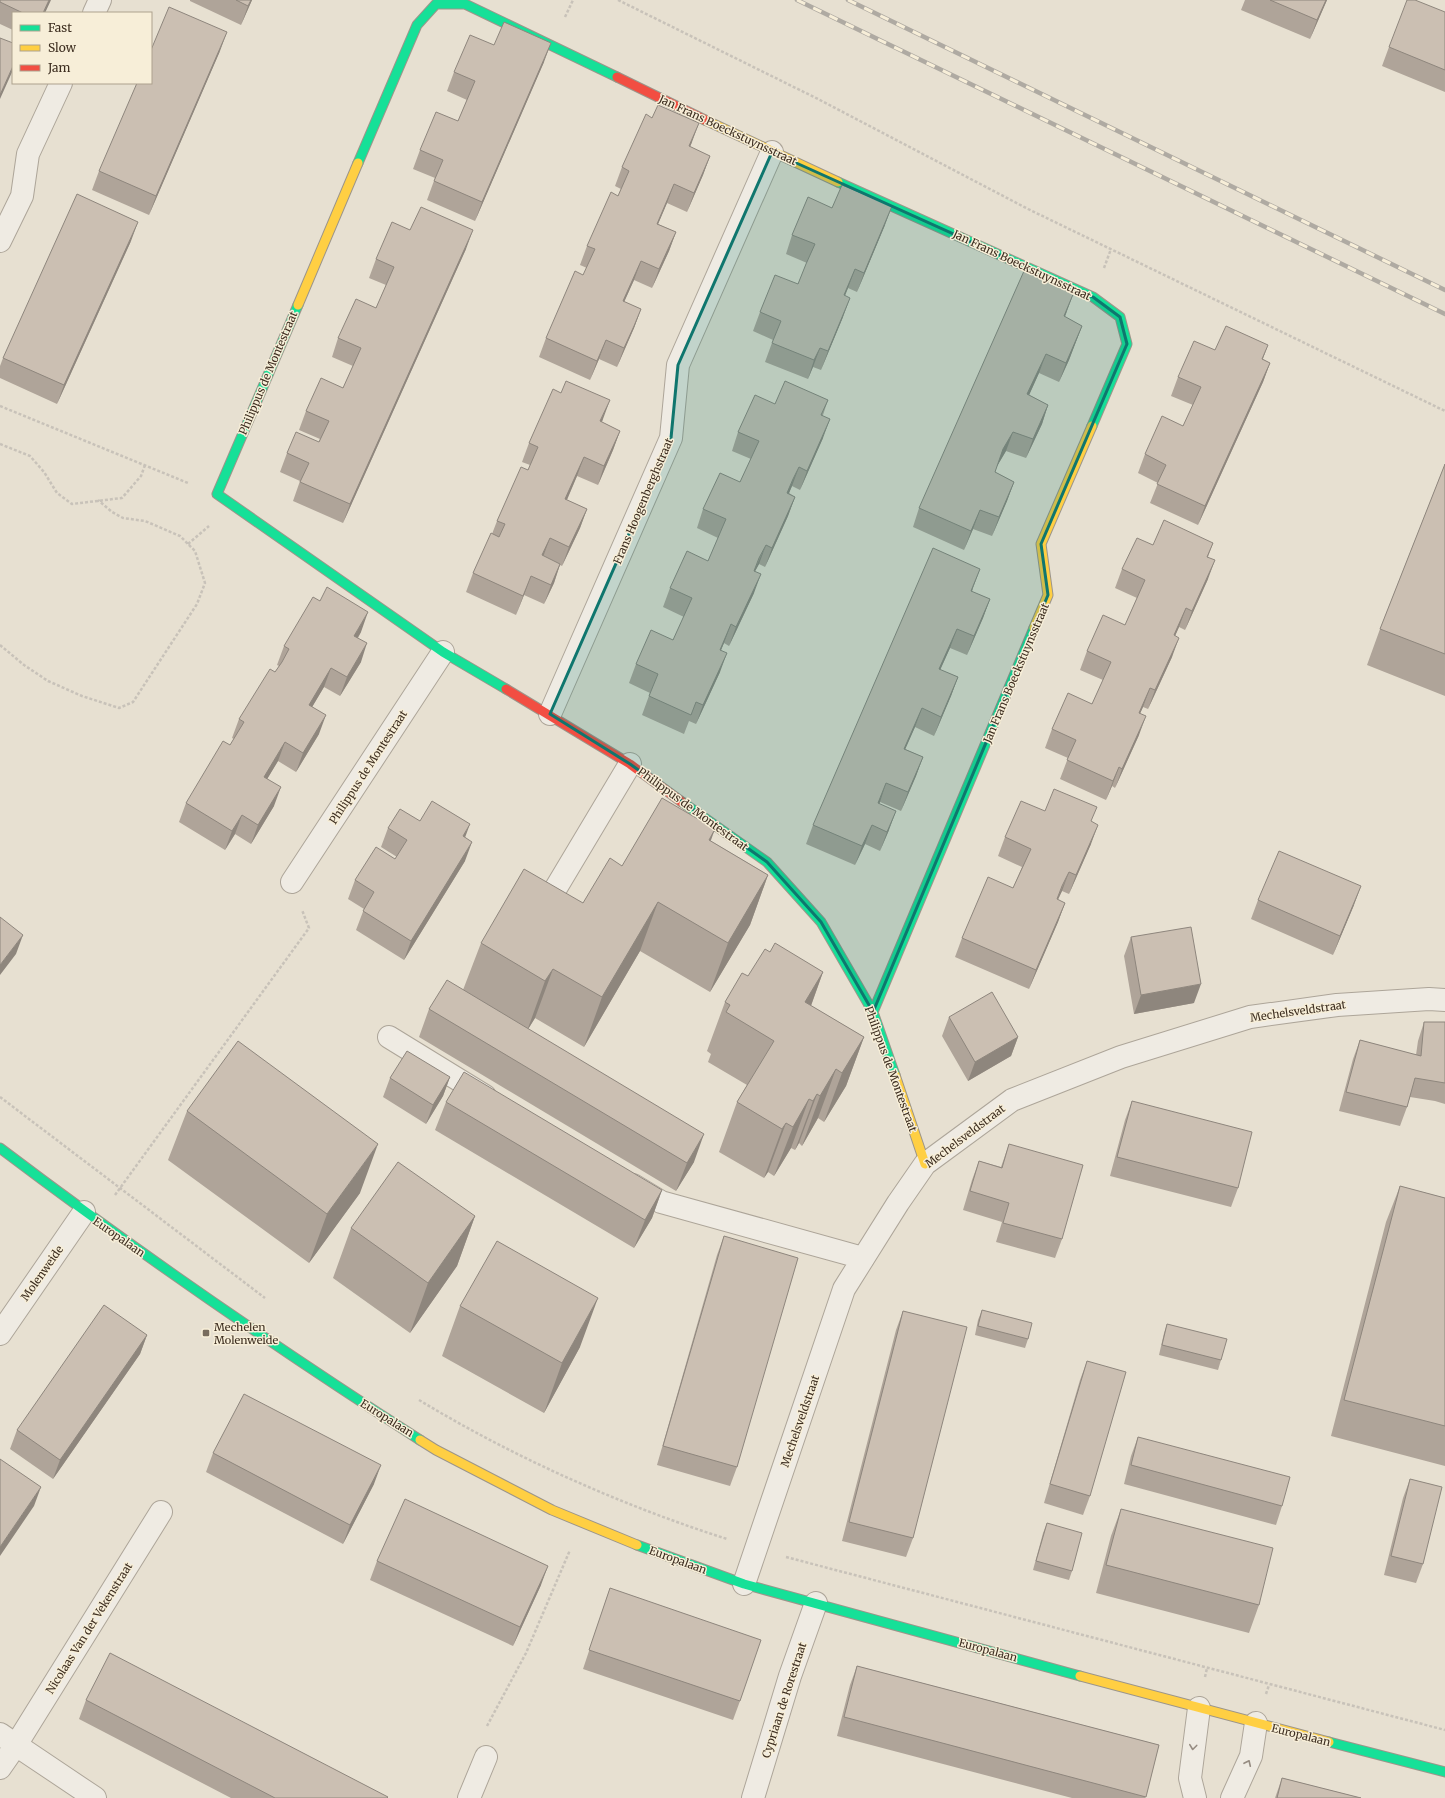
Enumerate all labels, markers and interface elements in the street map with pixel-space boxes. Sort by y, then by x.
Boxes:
legend [12,12,152,84]
text: Fast [48,20,72,35]
text: Slow [48,40,77,55]
text: Jam [47,60,71,75]
street label: Jan Frans Boeckstuynsstraat [656,91,800,169]
street label: Jan Frans Boeckstuynsstraat [950,226,1094,304]
street label: Philippus de Montestraat [236,308,301,437]
street label: Frans Hoogenberghstraat [610,435,676,566]
street label: Jan Frans Boeckstuynsstraat [980,600,1052,746]
street label: Philippus de Montestraat [326,707,410,827]
street label: Philippus de Montestraat [635,764,751,854]
street label: Mechelsveldstraat [1249,997,1347,1025]
street label: Philippus de Montestraat [862,1004,921,1135]
street label: Mechelsveldstraat [922,1101,1008,1171]
street label: Europalaan [90,1214,148,1260]
street label: Molenweide [18,1242,66,1303]
place label: Mechelen Molenweide [214,1320,279,1347]
marker: Mechelen Molenweide [201,1328,211,1338]
street label: Mechelsveldstraat [778,1372,823,1469]
street label: Europalaan [358,1396,417,1440]
street label: Europalaan [647,1543,709,1577]
street label: Nicolaas Van der Vekenstraat [43,1559,136,1696]
street label: Europalaan [957,1635,1020,1665]
street label: Cypriaan de Rorestraat [759,1640,810,1760]
street label: Europalaan [1270,1721,1333,1749]
one-way arrow [1189,1744,1198,1750]
one-way arrow [1243,1759,1251,1767]

